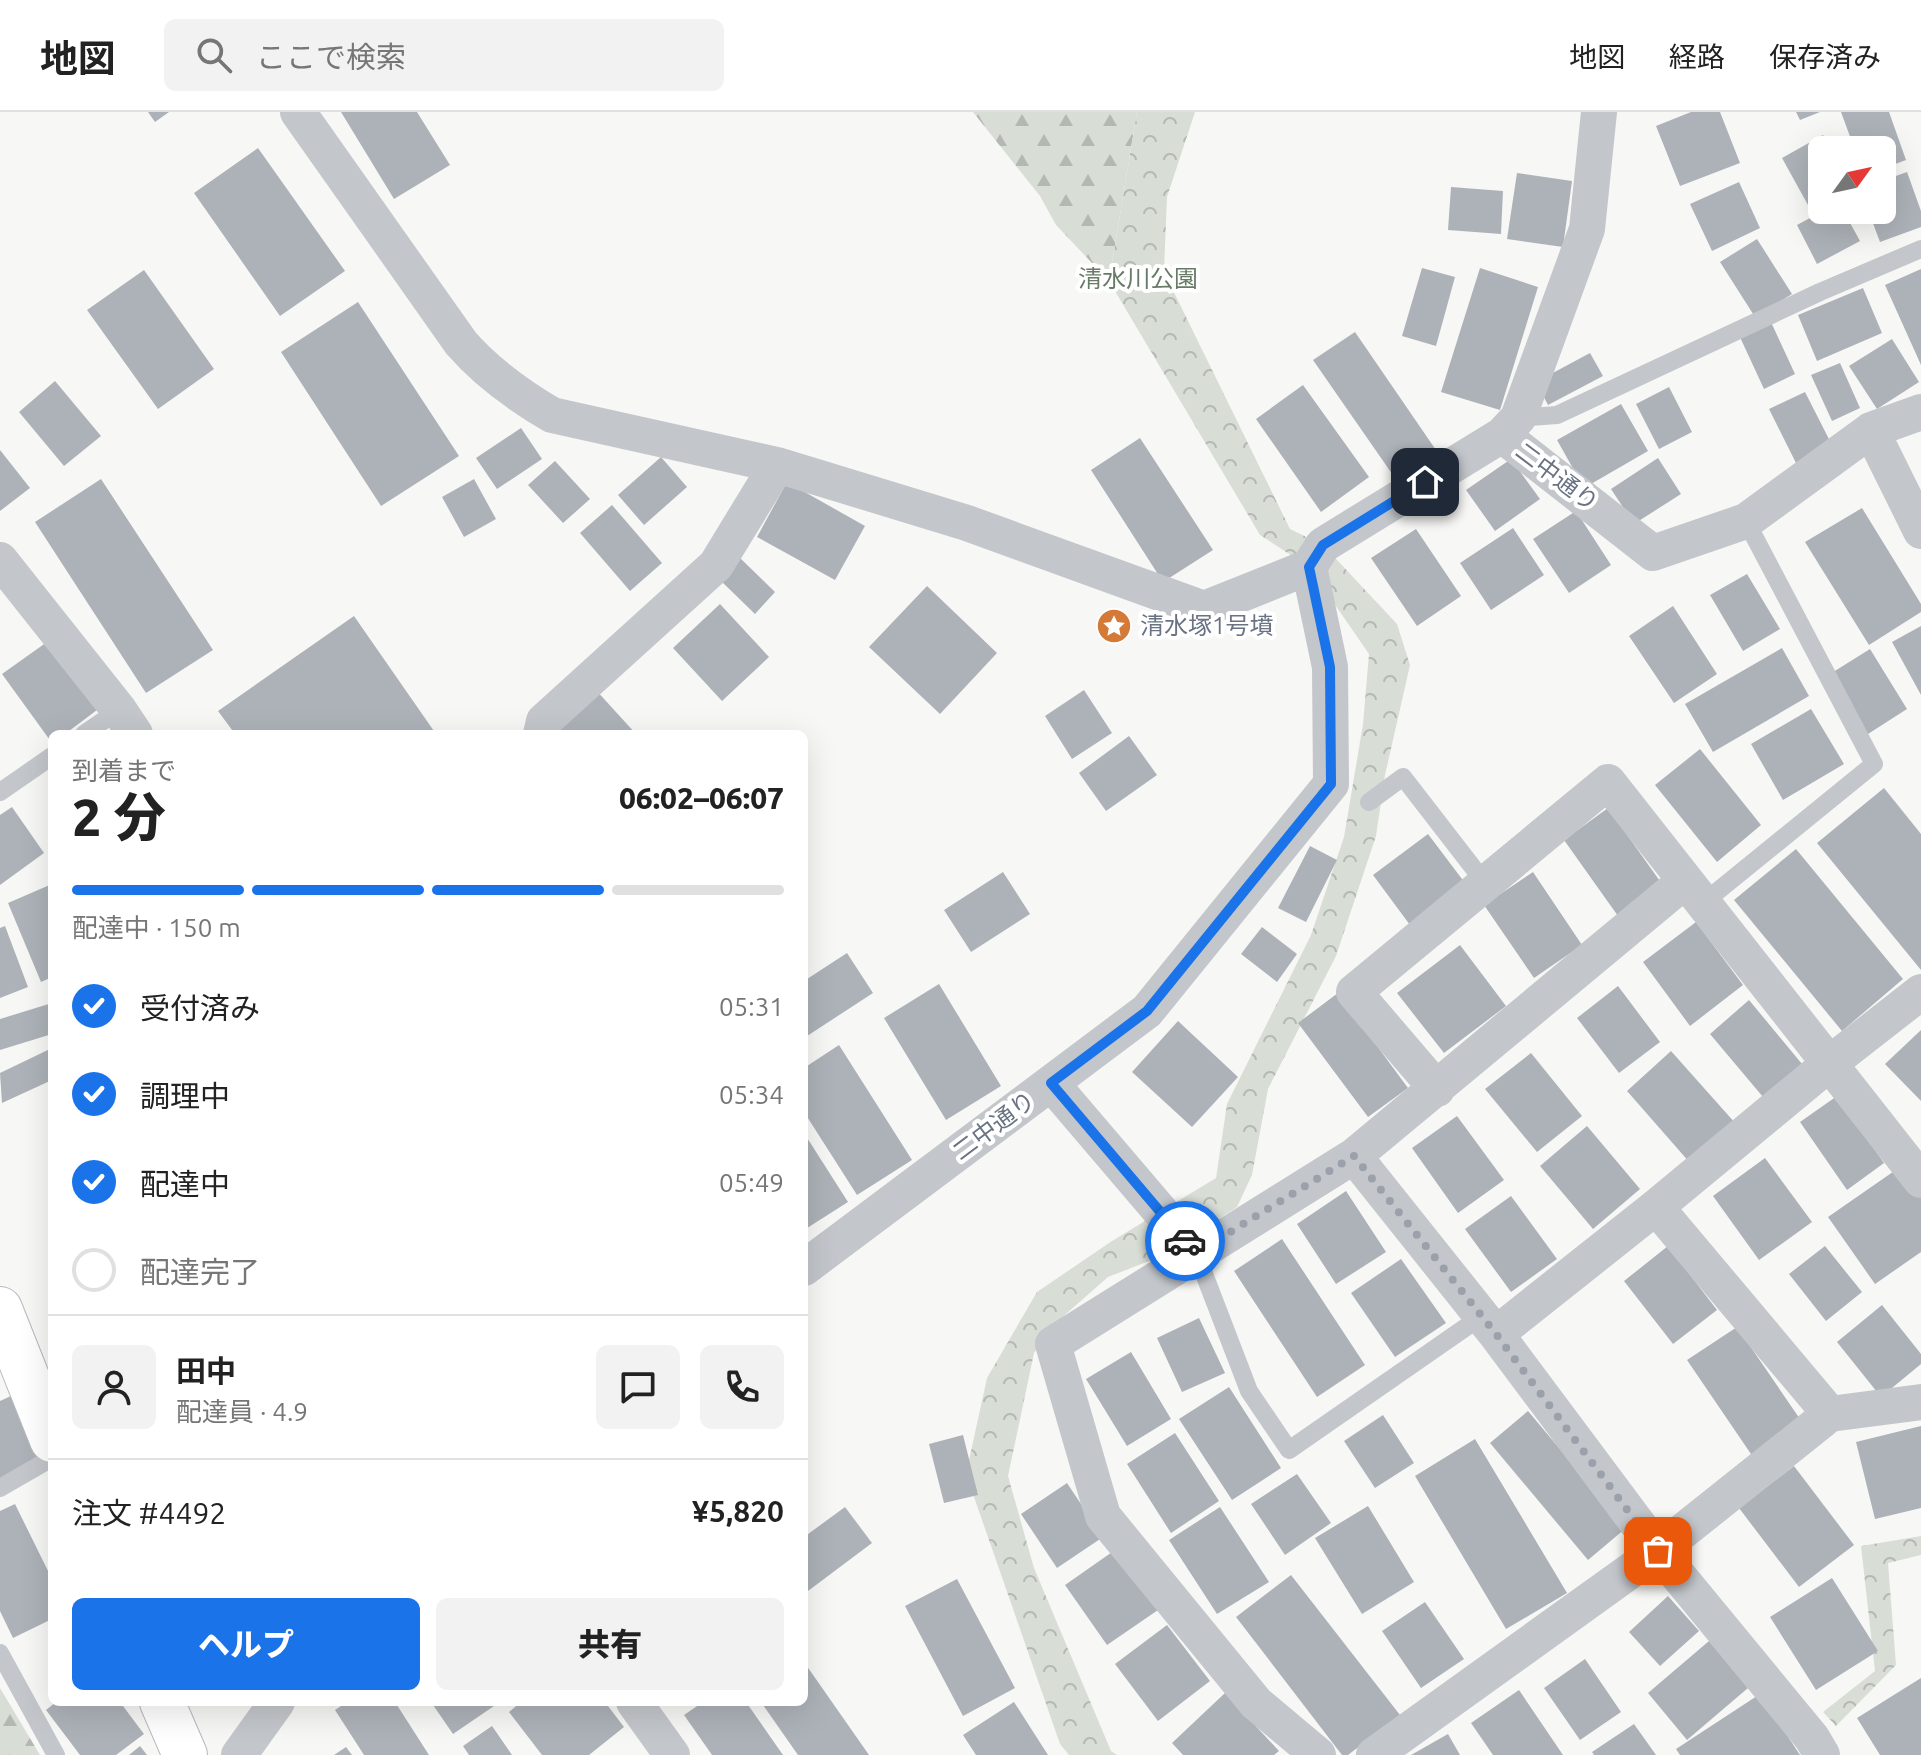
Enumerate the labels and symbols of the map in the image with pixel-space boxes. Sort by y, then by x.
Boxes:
north arrow [1808,136,1896,224]
park label: 清水川公園 [1078,265,1198,292]
street label: 二中通り [1511,437,1604,516]
pin [1391,448,1459,516]
place icon: 清水塚1号墳 [1095,607,1133,645]
place label: 清水塚1号墳 [1140,612,1274,639]
street label: 二中通り [947,1086,1040,1165]
courier [1145,1201,1225,1281]
pin [1624,1517,1692,1585]

